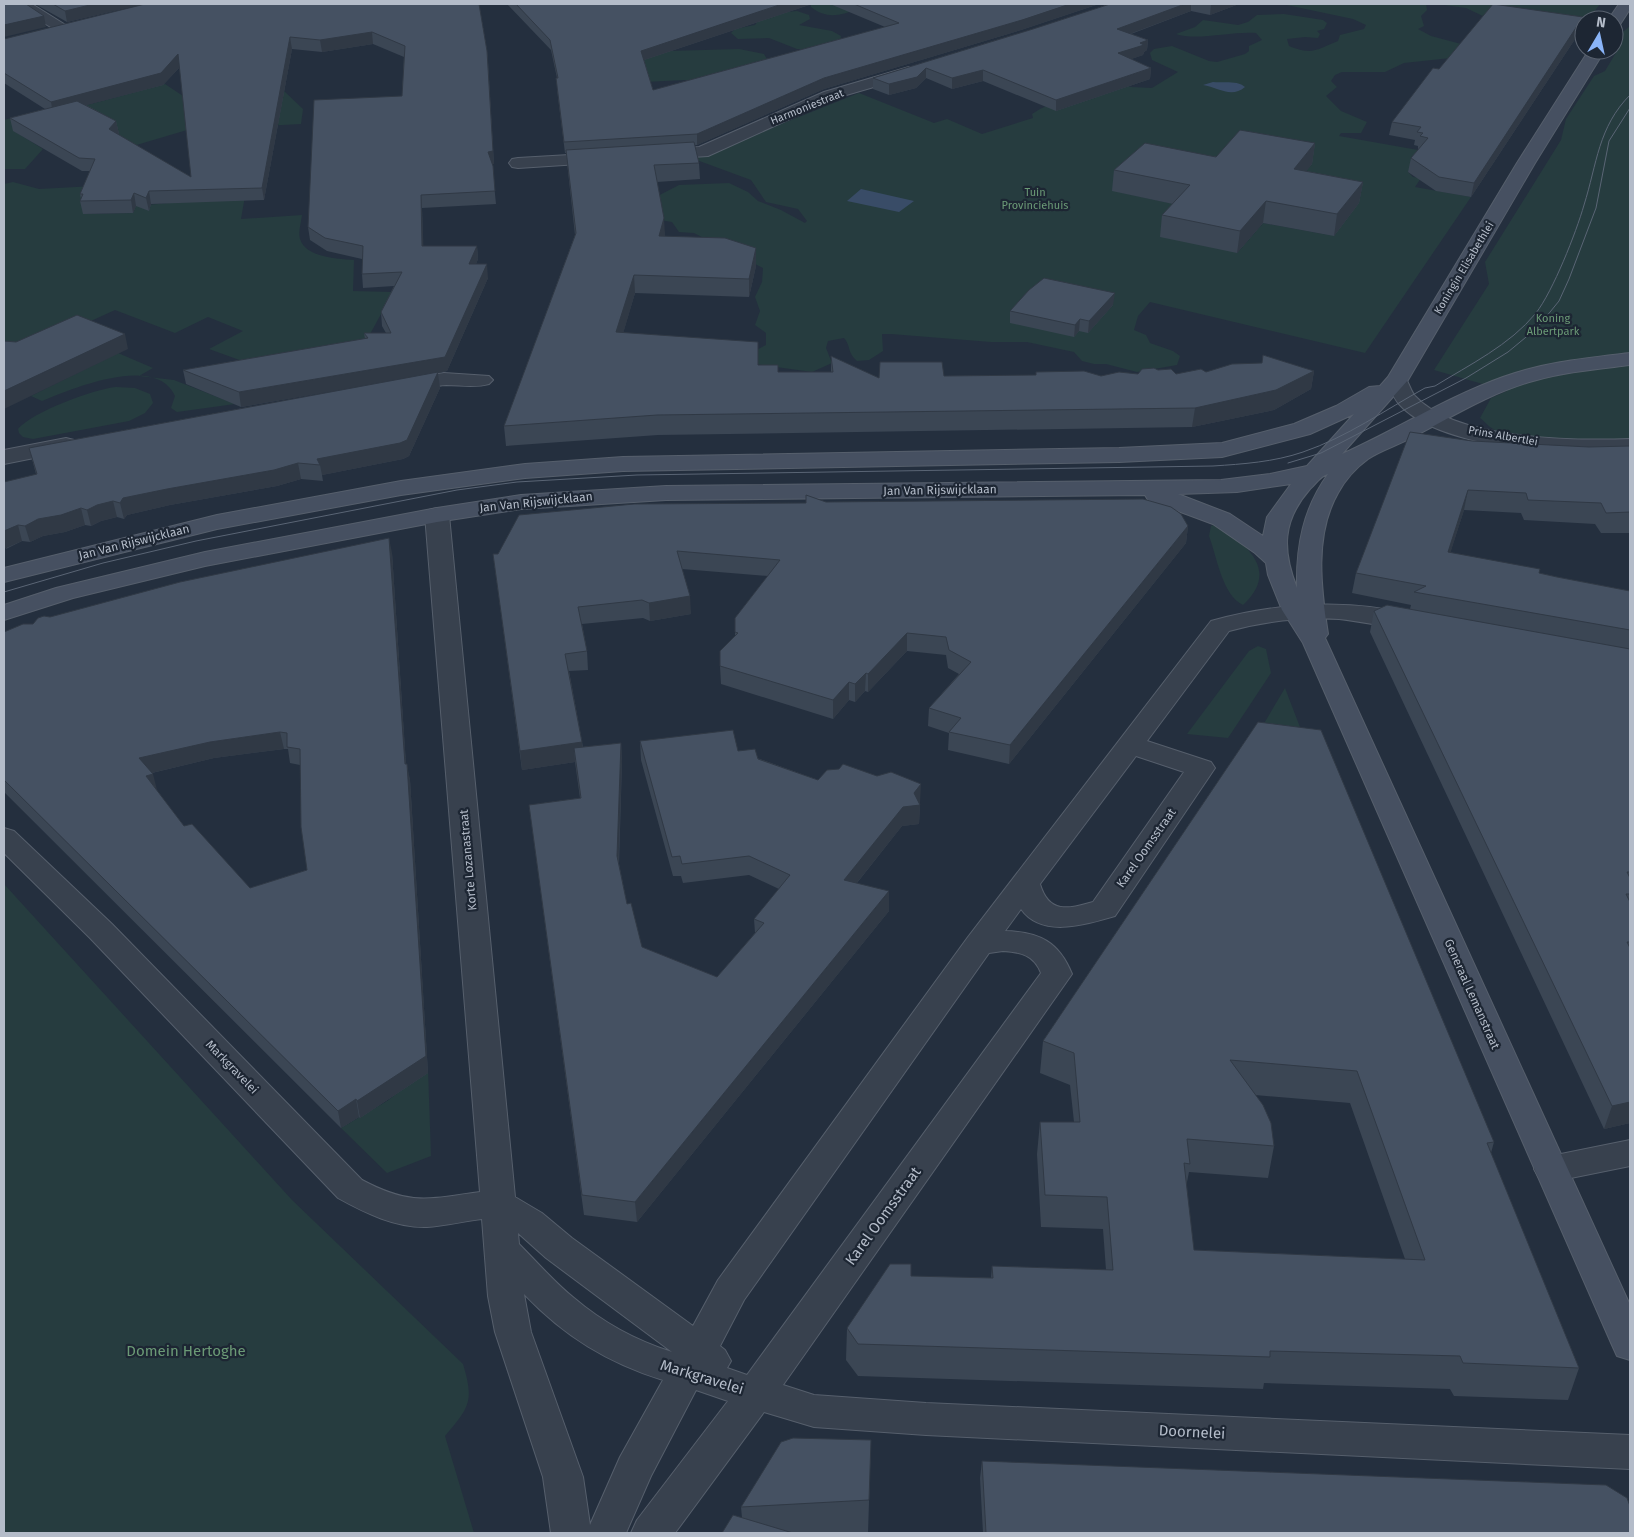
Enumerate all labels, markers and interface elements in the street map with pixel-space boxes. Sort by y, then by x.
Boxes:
north arrow [1574,10,1624,60]
text: N [1595,14,1607,32]
street label: Harmoniestraat [768,86,846,128]
park label: Tuin Provinciehuis [1002,186,1068,212]
street label: Koningin Elisabethlei [1431,220,1497,316]
park label: Koning Albertpark [1527,312,1580,338]
street label: Prins Albertlei [1467,423,1539,449]
street label: Jan Van Rijswijcklaan [883,482,997,498]
street label: Jan Van Rijswijcklaan [479,489,593,515]
street label: Jan Van Rijswijcklaan [77,521,191,563]
street label: Karel Oomsstraat [1113,805,1179,890]
street label: Korte Lozanastraat [457,808,479,911]
street label: Generaal Lemanstraat [1441,937,1503,1052]
street label: Markgravelei [203,1037,261,1097]
street label: Karel Oomsstraat [841,1163,925,1269]
park label: Domein Hertoghe [126,1342,246,1360]
street label: Markgravelei [658,1356,746,1398]
street label: Doornelei [1158,1421,1226,1443]

